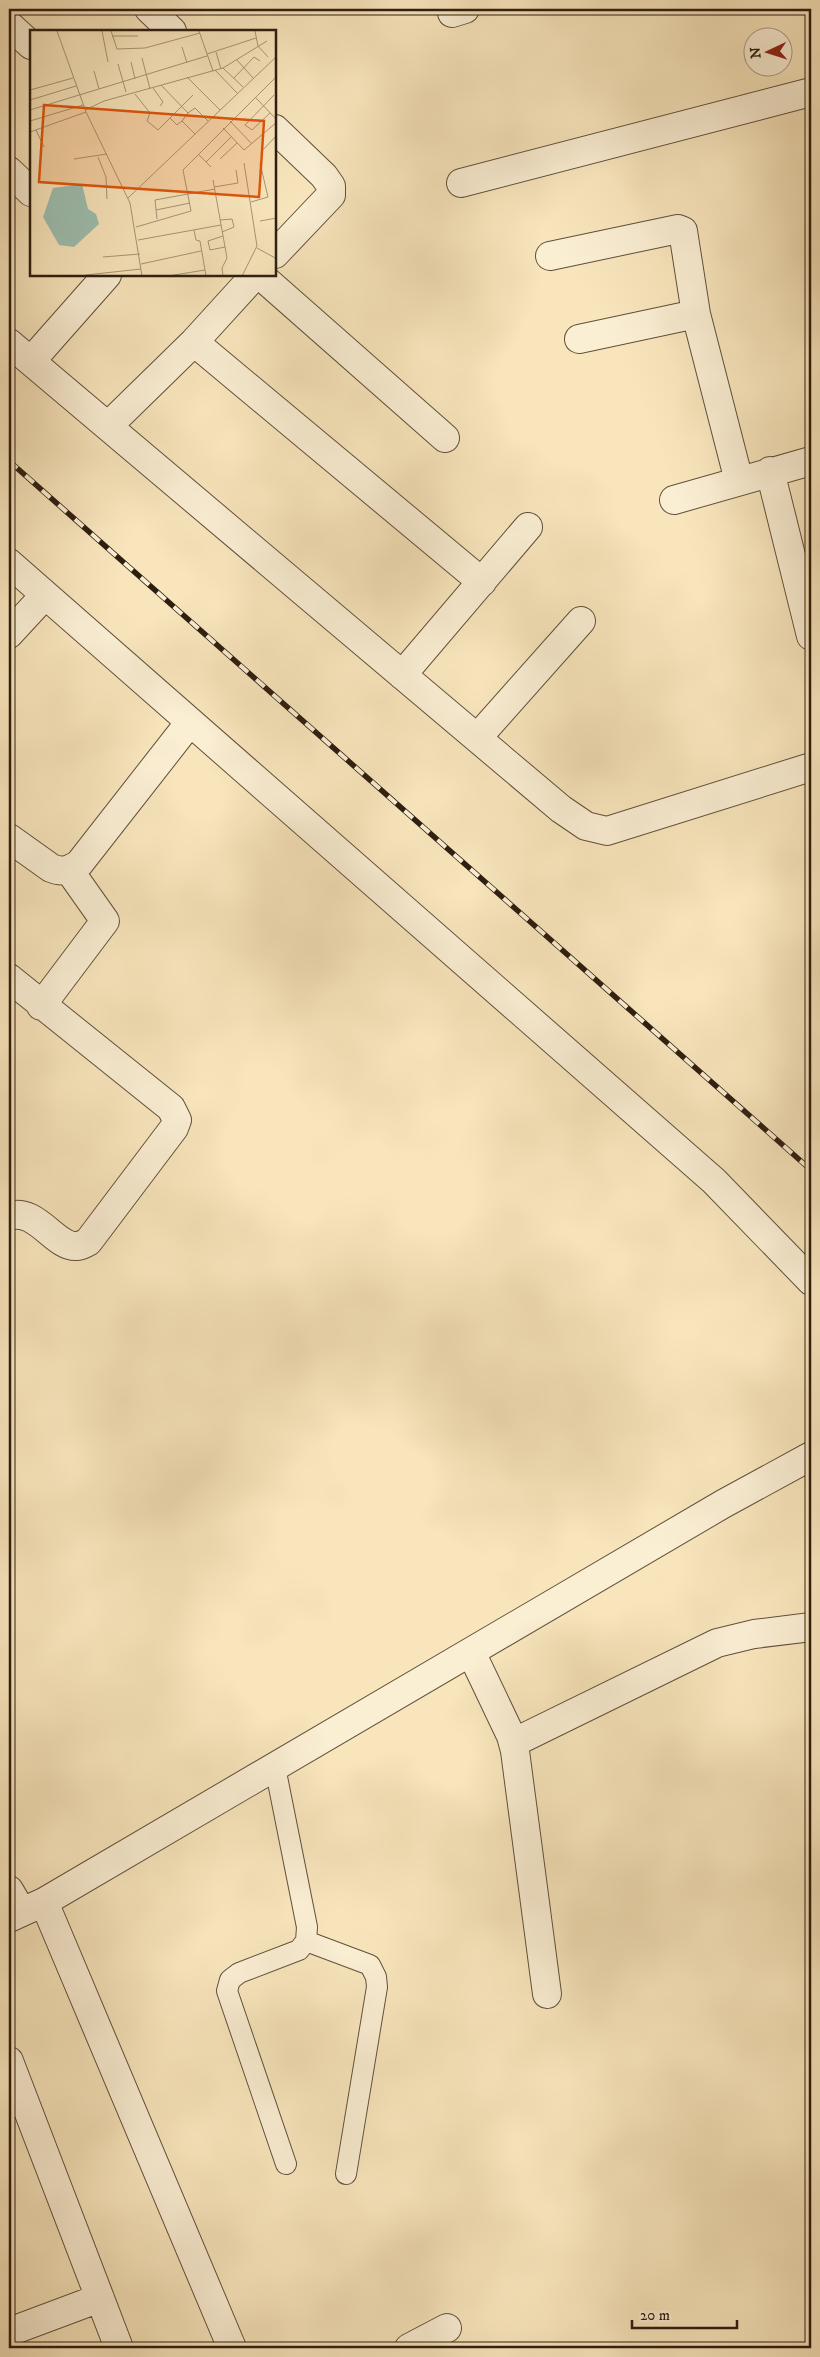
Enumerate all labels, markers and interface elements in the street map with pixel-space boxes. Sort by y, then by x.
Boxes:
north arrow [742,28,792,78]
inset map [30,30,276,276]
text: N [747,46,765,59]
scale bar [632,2297,738,2329]
text: 20 m [640,2306,670,2325]

